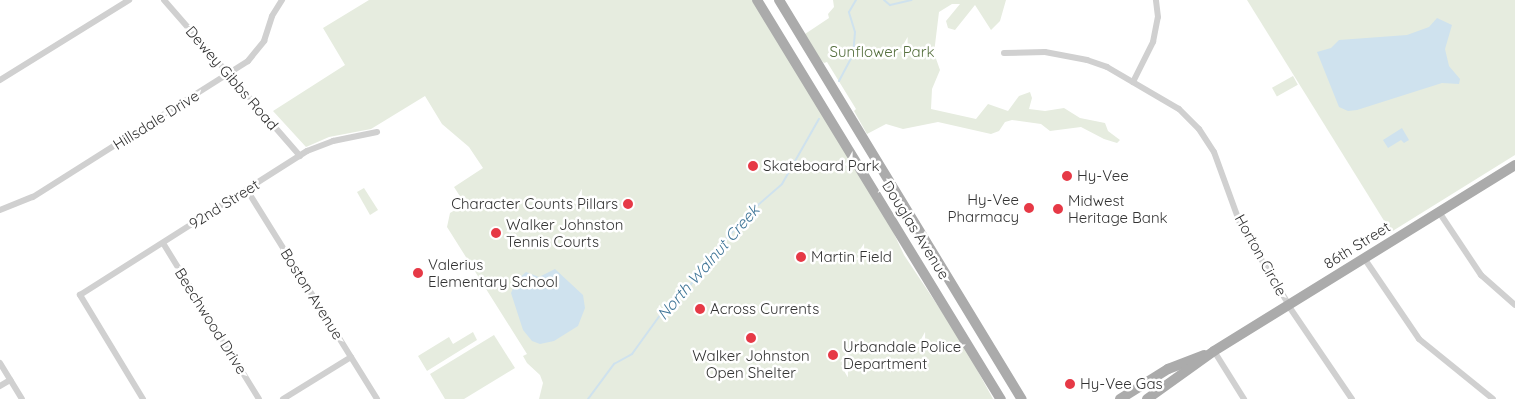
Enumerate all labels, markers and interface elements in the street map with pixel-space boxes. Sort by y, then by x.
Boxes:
street label: Dewey Gibbs Road [182,22,282,134]
park label: Sunflower Park [830,43,934,61]
street label: Hillsdale Drive [110,86,202,154]
place label: Skateboard Park [763,157,880,175]
marker: Skateboard Park [747,160,759,172]
place label: Hy-Vee [1077,167,1129,185]
marker: Hy-Vee [1061,170,1073,182]
street label: 92nd Street [186,175,262,233]
street label: Douglas Avenue [879,177,953,283]
place label: Hy-Vee Pharmacy [948,190,1019,225]
place label: Midwest Heritage Bank [1068,191,1168,226]
place label: Character Counts Pillars [451,195,618,213]
marker: Character Counts Pillars [622,198,634,210]
water label: North Walnut Creek [653,201,763,323]
marker: Hy-Vee Pharmacy [1023,202,1035,214]
marker: Midwest Heritage Bank [1052,203,1064,215]
street label: Horton Circle [1231,211,1291,299]
place label: Walker Johnston Tennis Courts [506,215,624,250]
street label: 86th Street [1320,218,1394,272]
marker: Walker Johnston Tennis Courts [490,227,502,239]
street label: Boston Avenue [277,245,347,343]
place label: Martin Field [811,248,892,266]
marker: Martin Field [795,251,807,263]
place label: Valerius Elementary School [428,255,558,290]
street label: Beechwood Drive [171,265,251,377]
marker: Valerius Elementary School [412,267,424,279]
place label: Across Currents [710,300,819,318]
marker: Across Currents [694,303,706,315]
marker: Walker Johnston Open Shelter [745,332,757,344]
place label: Urbandale Police Department [843,337,961,372]
place label: Walker Johnston Open Shelter [692,346,810,381]
marker: Urbandale Police Department [827,349,839,361]
place label: Hy-Vee Gas [1080,375,1163,393]
marker: Hy-Vee Gas [1064,378,1076,390]

